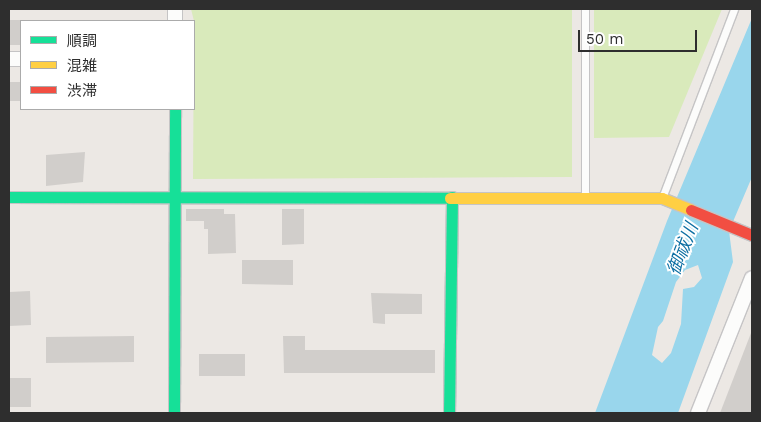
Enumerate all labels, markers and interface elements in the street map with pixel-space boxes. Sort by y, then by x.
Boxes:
legend [20,20,195,110]
scale bar [581,20,700,52]
text: 50 m [586,30,623,48]
text: 順調 [67,32,97,50]
text: 混雑 [67,57,97,75]
text: 渋滞 [67,82,97,100]
water label: 御祓川 [663,220,703,278]

